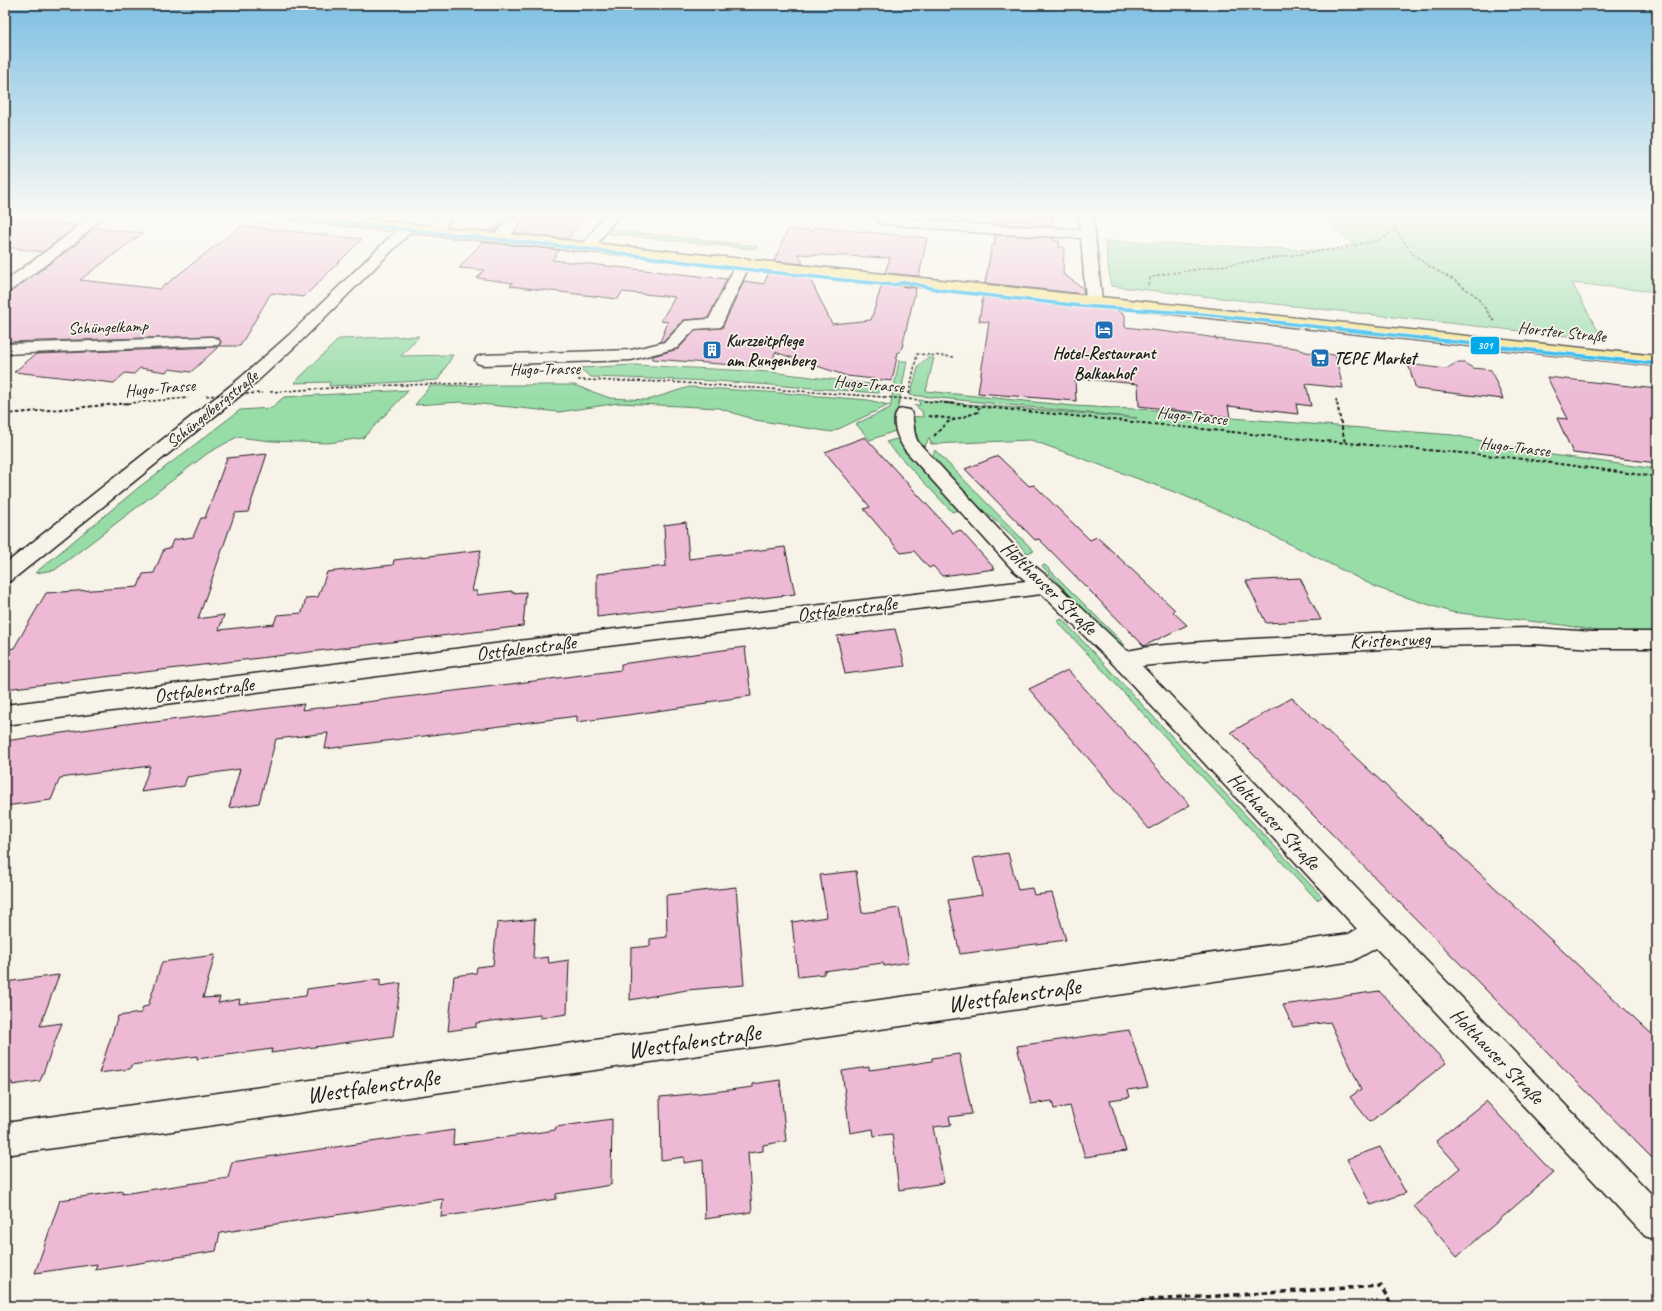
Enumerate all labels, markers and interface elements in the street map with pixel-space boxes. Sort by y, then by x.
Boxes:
street label: Schüngelkamp [68,315,150,339]
street label: Horster Straße [1517,317,1608,347]
hotel icon: Hotel-Restaurant Balkanhof [1093,319,1115,341]
place label: Kurzzeitpflege am Rungenberg [726,330,817,371]
line badge: 301 [1470,336,1500,355]
text: 301 [1478,338,1493,352]
building icon: Kurzzeitpflege am Rungenberg [701,339,723,361]
place label: Hotel-Restaurant Balkanhof [1053,343,1158,384]
supermarket icon: TEPE Market [1309,347,1331,369]
place label: TEPE Market [1334,348,1418,369]
street label: Hugo-Trasse [510,358,582,380]
street label: Schüngelbergstraße [162,365,263,452]
street label: Hugo-Trasse [833,370,906,398]
street label: Hugo-Trasse [124,374,197,402]
street label: Hugo-Trasse [1156,402,1230,430]
street label: Hugo-Trasse [1479,432,1553,462]
street label: Holthauser Straße [996,536,1103,641]
street label: Ostfalenstraße [796,590,900,628]
street label: Kristensweg [1349,626,1432,654]
street label: Ostfalenstraße [475,629,579,667]
street label: Ostfalenstraße [153,671,257,709]
street label: Holthauser Straße [1223,767,1327,876]
street label: Westfalenstraße [946,971,1084,1019]
street label: Holthauser Straße [1445,1003,1550,1110]
street label: Westfalenstraße [626,1017,764,1065]
street label: Westfalenstraße [305,1062,443,1110]

